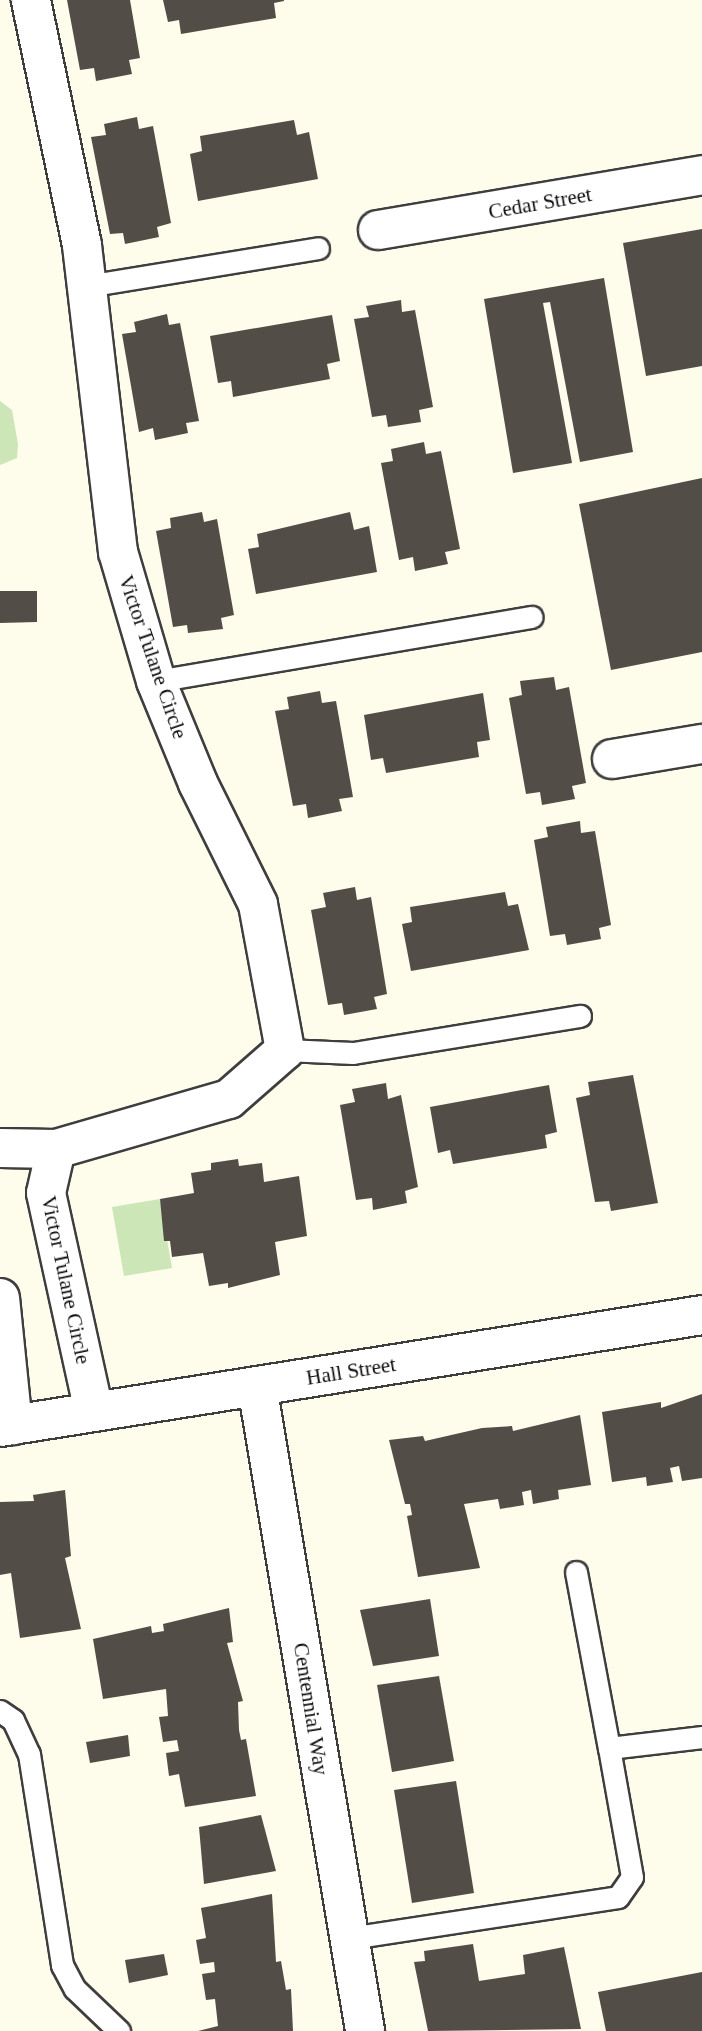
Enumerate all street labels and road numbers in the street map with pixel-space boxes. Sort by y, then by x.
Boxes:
street label: Cedar Street [486,182,594,224]
street label: Victor Tulane Circle [113,572,193,742]
street label: Victor Tulane Circle [36,1193,96,1367]
street label: Hall Street [304,1351,398,1391]
street label: Centennial Way [288,1641,334,1777]

